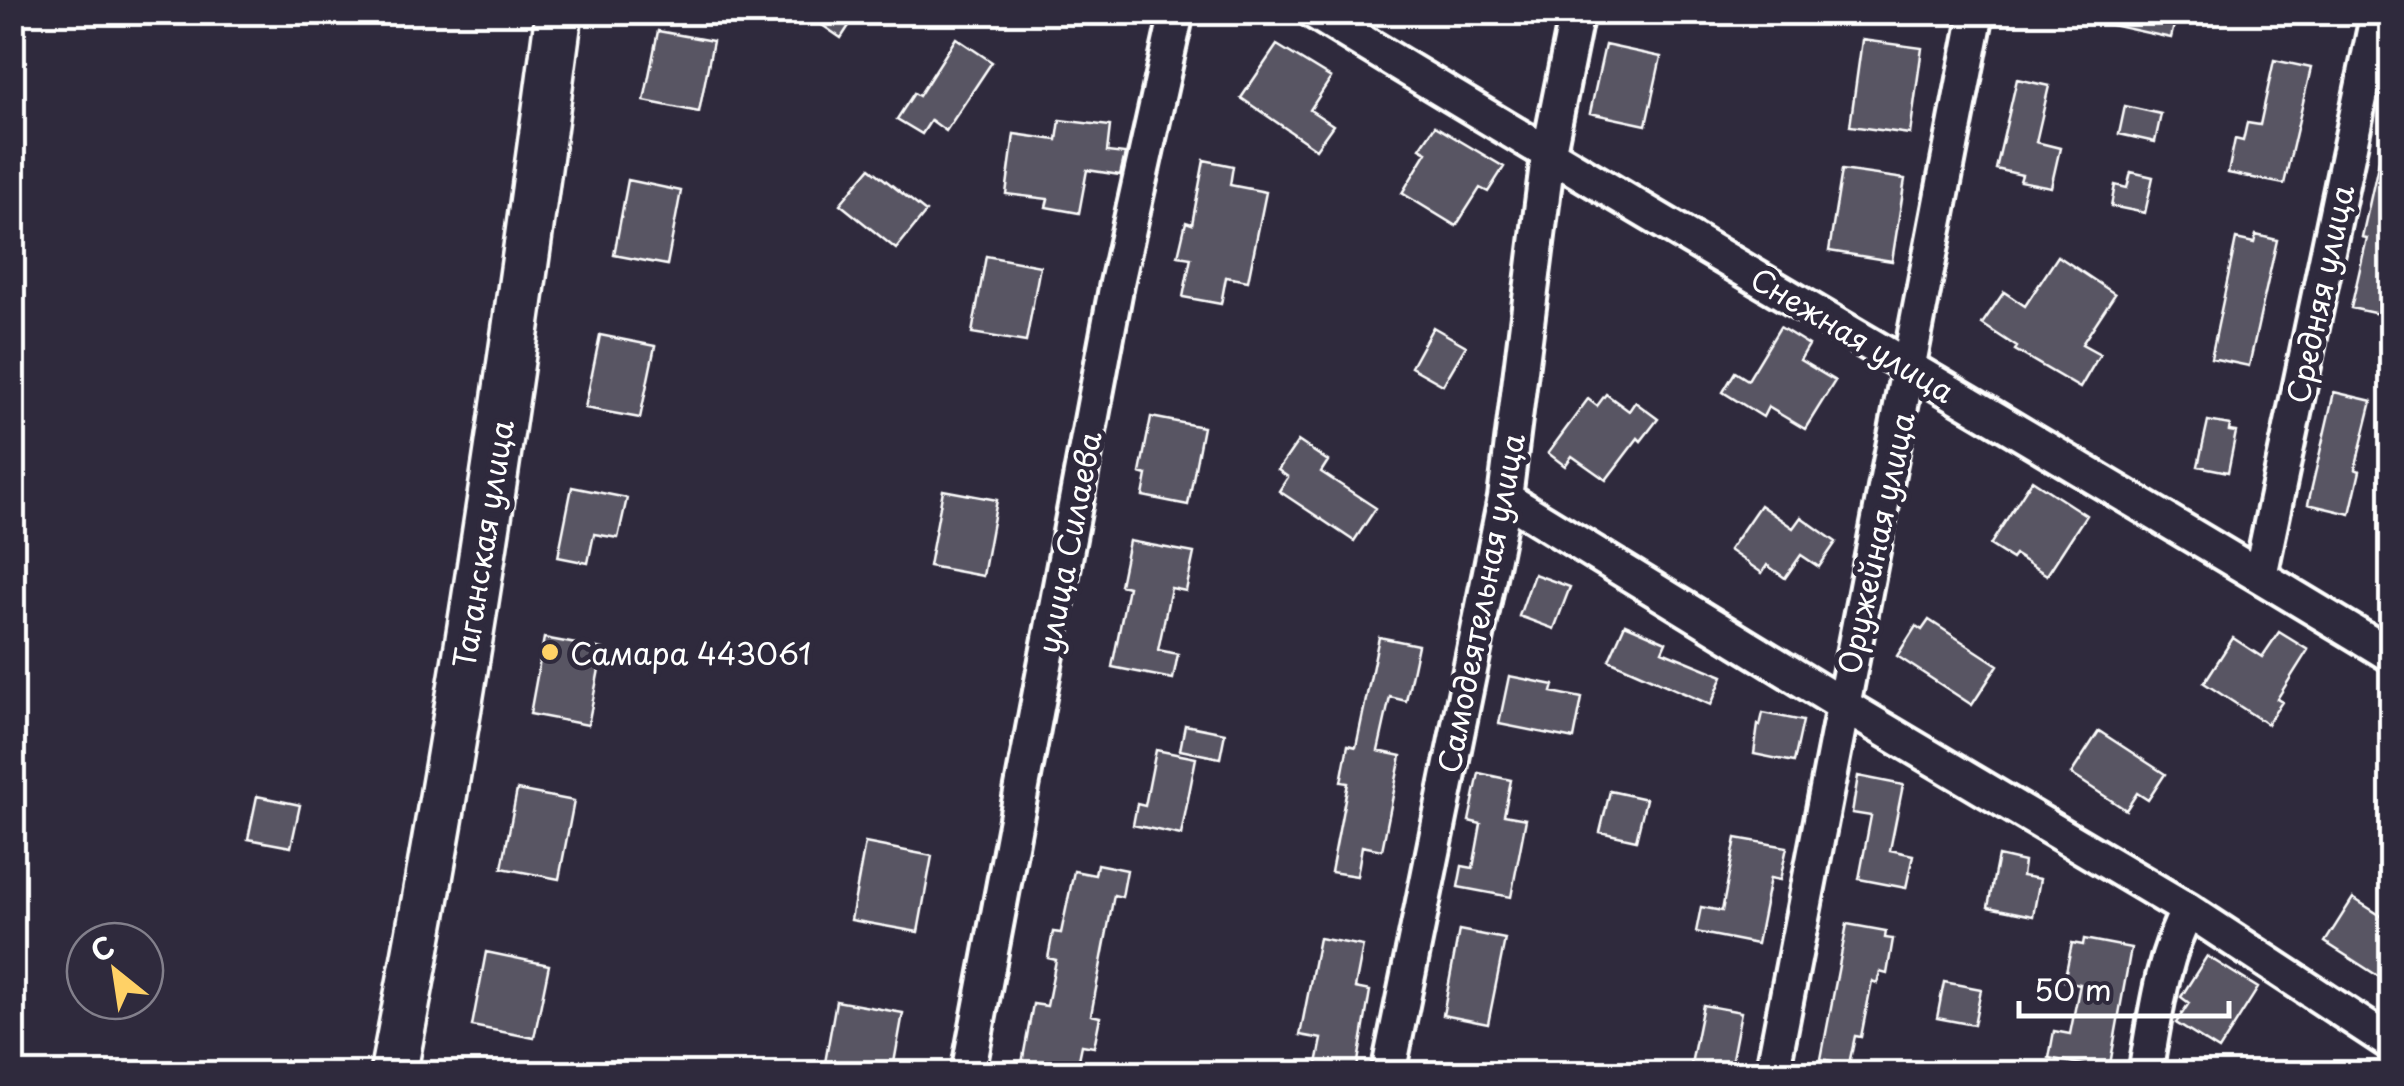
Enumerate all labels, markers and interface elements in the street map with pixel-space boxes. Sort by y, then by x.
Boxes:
street label: Средняя улица [2274,181,2364,407]
street label: Снежная улица [1742,255,1964,413]
street label: Оружейная улица [1825,408,1925,678]
street label: Таганская улица [440,417,524,671]
street label: улица Силаева [1024,427,1112,657]
street label: Самодеятельная улица [1425,429,1535,777]
place label: Самара 443061 [570,630,811,675]
marker: Самара 443061 [539,641,561,663]
north arrow [65,921,165,1021]
text: С [82,924,122,972]
scale bar [2019,956,2229,1018]
text: 50 m [2034,966,2112,1011]

